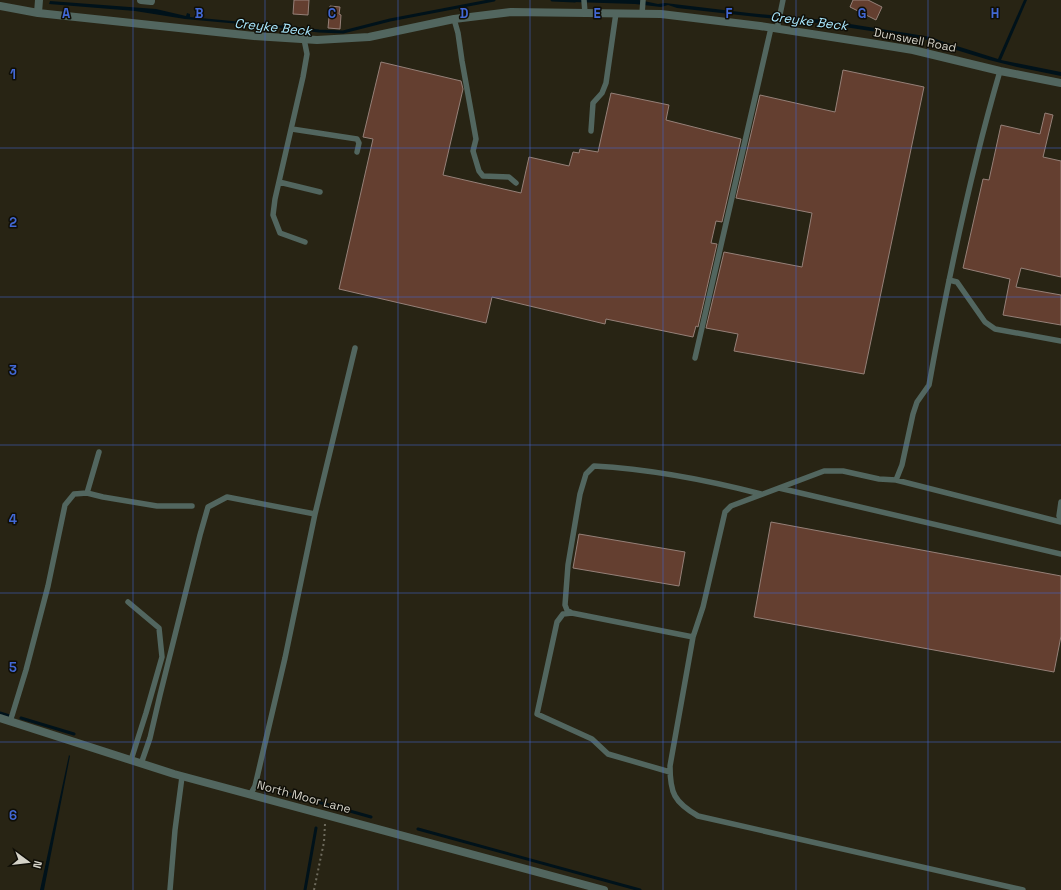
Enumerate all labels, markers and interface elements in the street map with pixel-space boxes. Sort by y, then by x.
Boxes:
text: A [62,5,71,22]
text: B [195,5,204,22]
text: C [328,5,336,22]
text: D [460,5,469,22]
text: E [593,5,601,22]
text: F [726,5,733,22]
text: G [858,5,866,22]
text: H [991,5,999,22]
water label: Creyke Beck [770,8,850,34]
water label: Creyke Beck [234,15,314,40]
street label: Dunswell Road [872,24,958,56]
text: 1 [10,66,16,83]
text: 2 [9,214,17,231]
text: 3 [9,362,17,379]
text: 4 [9,511,17,528]
text: 5 [9,659,17,676]
street label: North Moor Lane [255,777,353,817]
text: 6 [9,807,17,824]
north arrow [8,842,48,882]
text: N [30,859,45,870]

